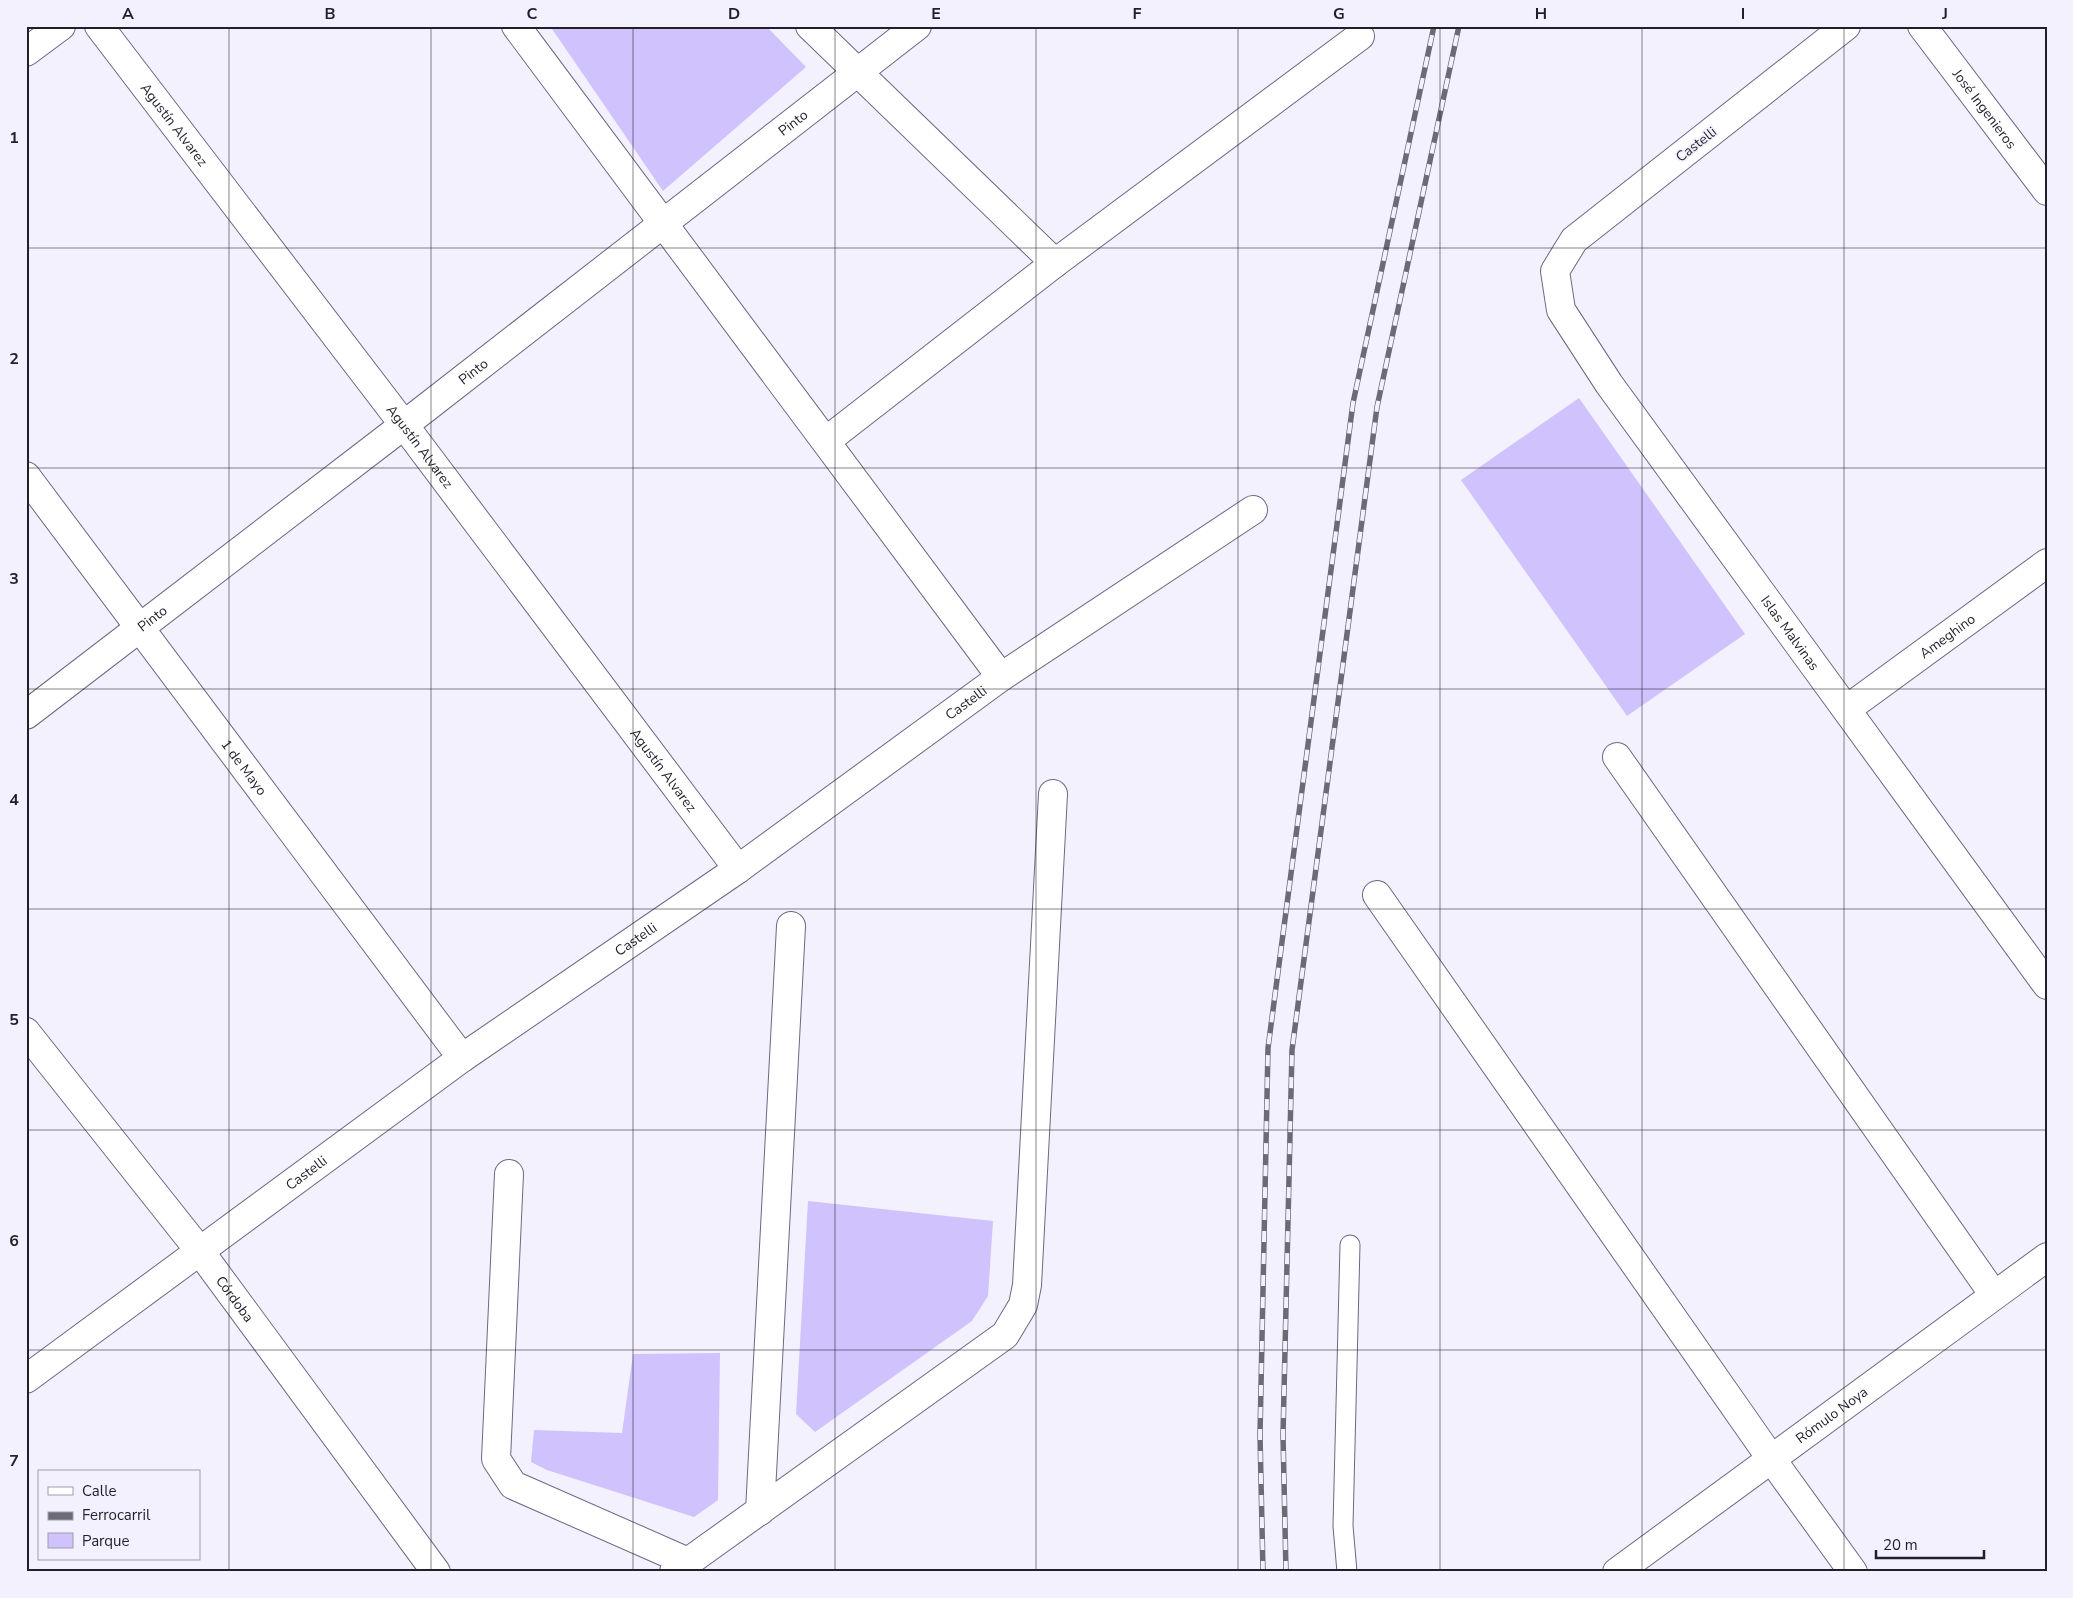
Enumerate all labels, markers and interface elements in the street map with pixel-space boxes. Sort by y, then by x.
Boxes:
text: A [122,3,134,25]
text: B [324,3,336,25]
text: C [527,3,538,25]
text: D [728,3,740,25]
text: E [931,3,941,25]
text: F [1133,3,1142,25]
text: G [1333,3,1345,25]
text: H [1535,3,1547,25]
text: I [1741,3,1745,25]
text: J [1941,3,1948,25]
street label: José Ingenieros [1947,65,2021,153]
street label: Agustín Alvarez [136,79,212,171]
street label: Pinto [774,105,812,141]
street label: Castelli [1672,122,1721,166]
text: 1 [9,127,19,149]
text: 2 [9,348,19,370]
street label: Pinto [455,354,492,389]
street label: Agustín Alvarez [382,401,458,493]
text: 3 [9,568,19,590]
street label: Islas Malvinas [1756,592,1824,675]
street label: Pinto [134,601,171,636]
street label: Ameghino [1916,609,1979,663]
street label: Castelli [941,682,991,725]
street label: Agustín Alvarez [625,725,701,816]
street label: 1 de Mayo [217,736,271,800]
text: 4 [9,789,19,811]
street label: Castelli [611,918,661,961]
text: 5 [9,1009,19,1031]
street label: Castelli [282,1151,331,1195]
text: 6 [9,1230,19,1252]
street label: Córdoba [211,1272,258,1326]
street label: Rómulo Noya [1792,1382,1872,1448]
text: 7 [9,1450,19,1472]
legend [38,1470,200,1560]
text: Calle [82,1481,117,1501]
text: Ferrocarril [82,1505,151,1525]
scale bar [1876,1528,1983,1560]
text: Parque [82,1531,130,1551]
text: 20 m [1883,1535,1918,1555]

